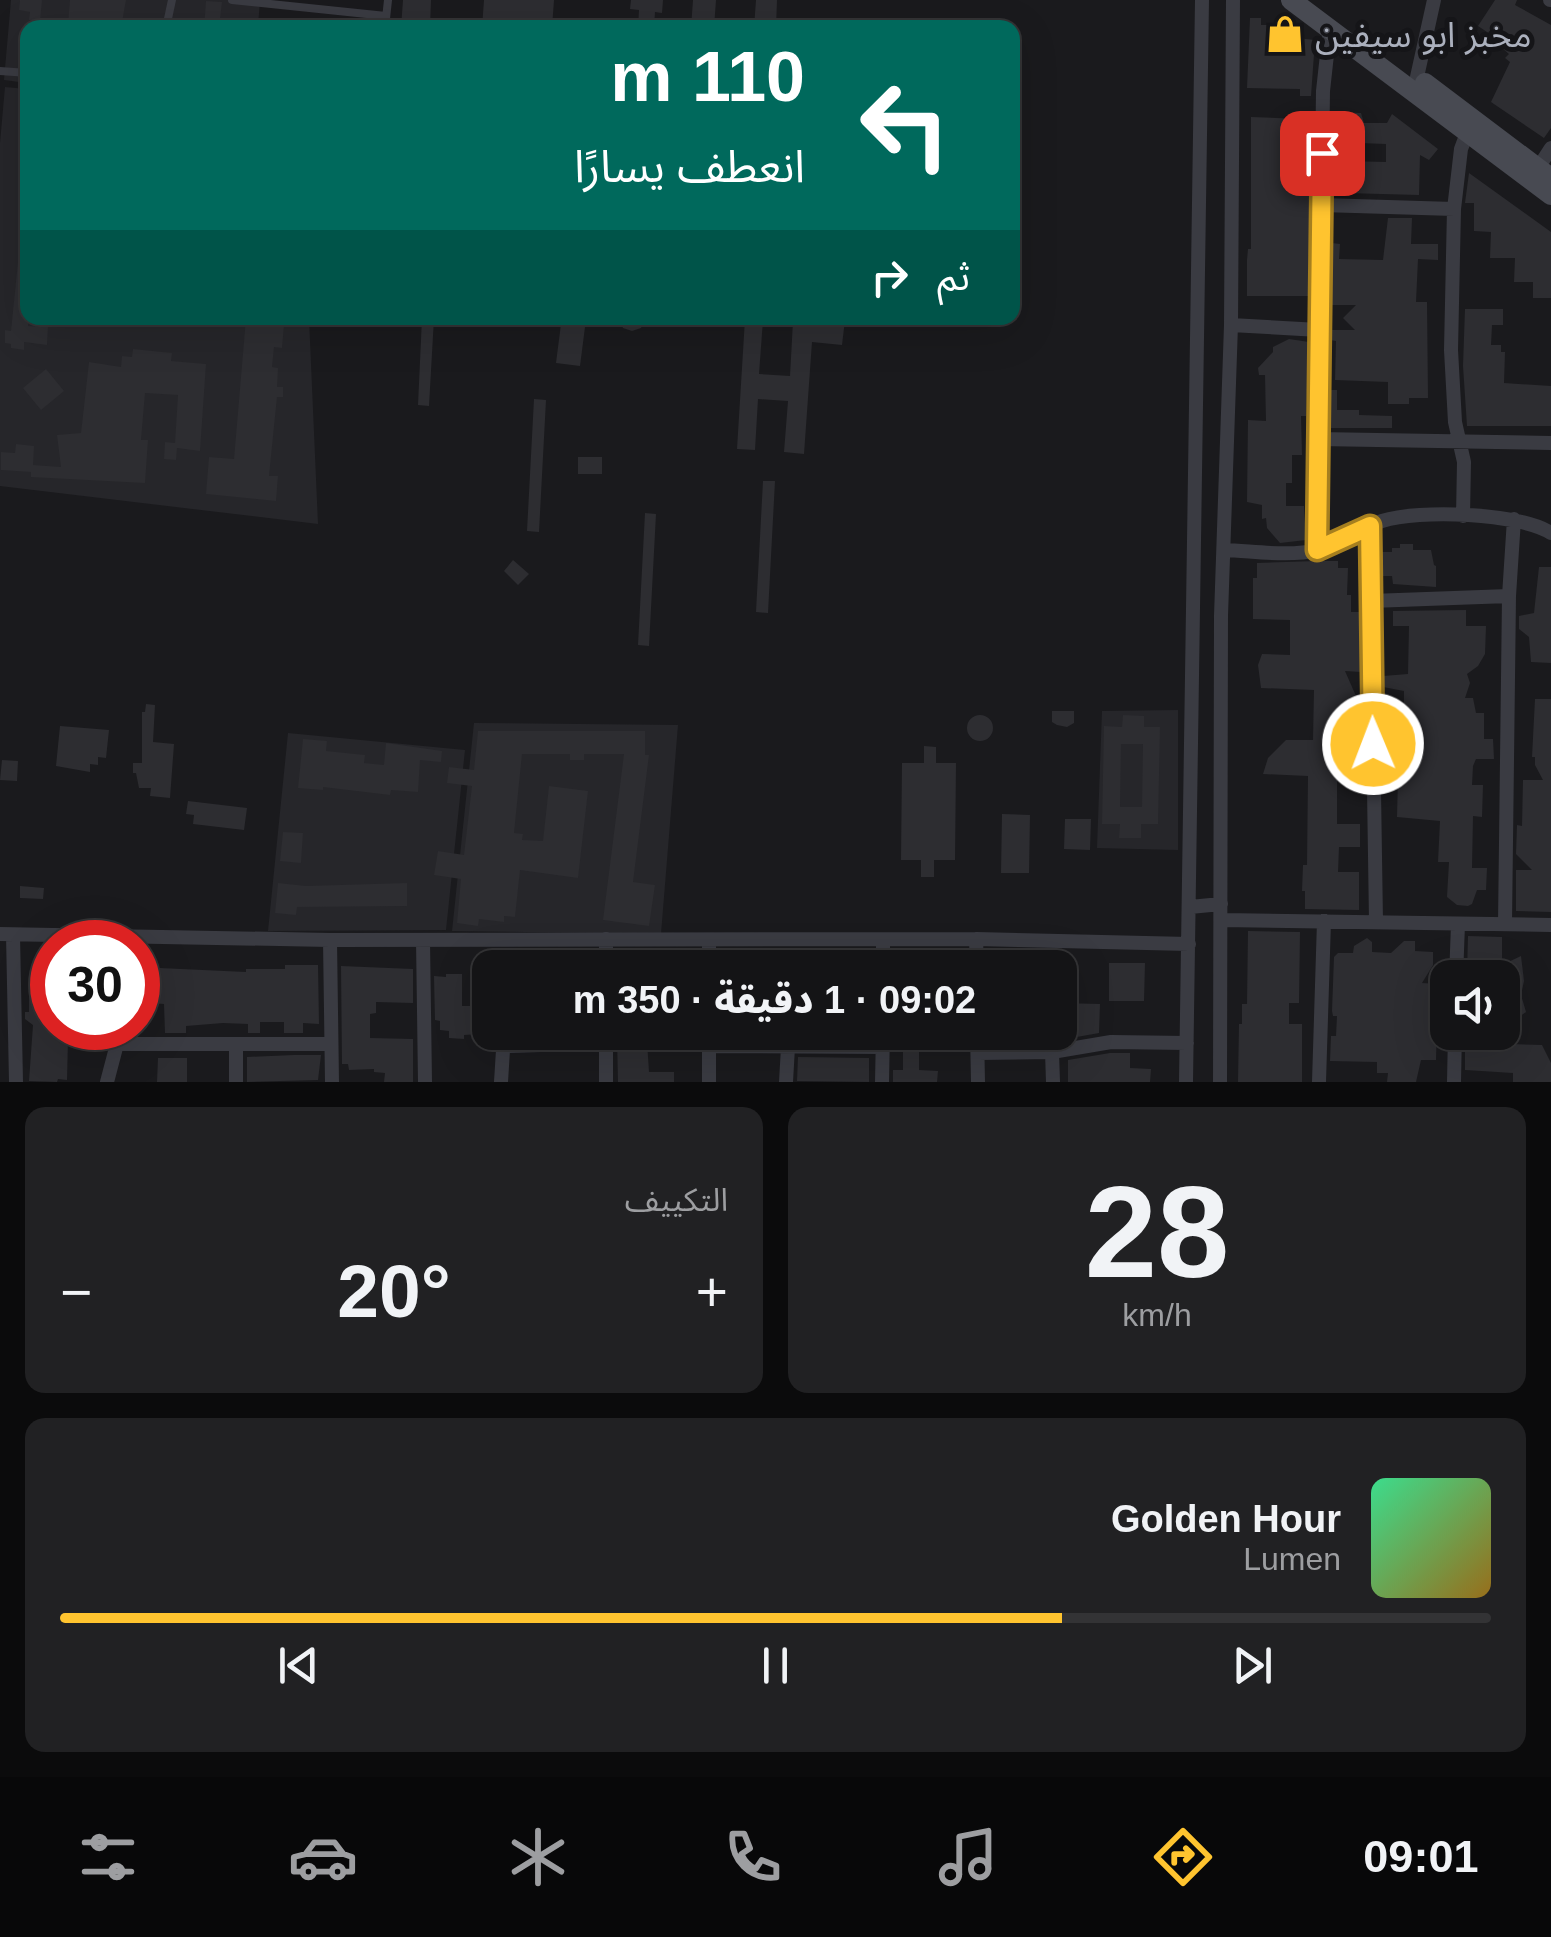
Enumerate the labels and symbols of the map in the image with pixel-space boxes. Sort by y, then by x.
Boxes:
shop icon: مخبز ابو سيفين [1264,13,1306,55]
place label: مخبز ابو سيفين [1315,15,1532,55]
pin [1280,111,1365,196]
position arrow [1321,692,1425,796]
speed limit sign: 30 [30,920,160,1050]

